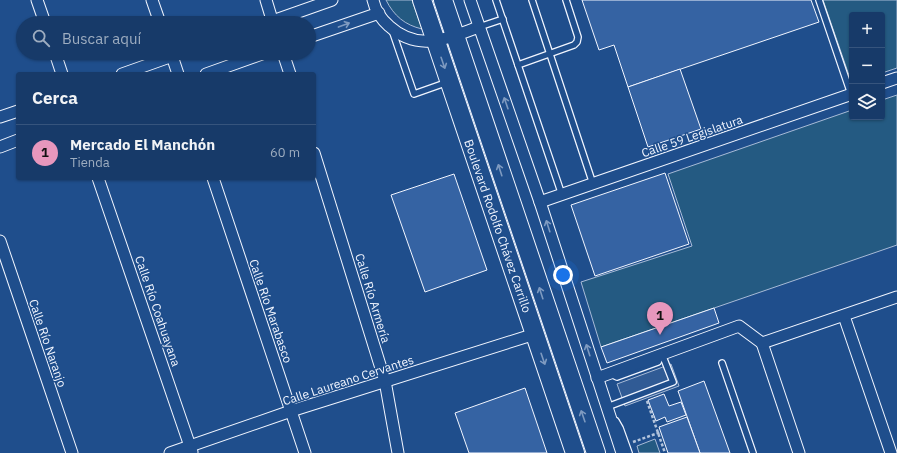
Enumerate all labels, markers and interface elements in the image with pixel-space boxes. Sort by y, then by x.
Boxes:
map controls [849,12,885,120]
button: + [849,12,885,48]
search box [16,16,316,60]
one-way arrow [337,21,350,28]
icon: search [30,27,52,49]
text: Buscar aquí [62,29,141,48]
button: − [849,48,885,84]
one-way arrow [440,57,447,70]
button: layers [849,84,885,120]
text: Cerca [32,87,78,109]
one-way arrow [501,97,509,109]
street label: Calle 59 Legislatura [639,111,745,160]
text: Mercado El Manchón [70,135,215,154]
street label: Boulevard Rodolfo Chávez Carrillo [461,137,535,315]
text: 1 [41,144,49,161]
text: 60 m [270,144,300,161]
text: Tienda [70,154,110,171]
one-way arrow [496,163,503,176]
one-way arrow [544,219,551,232]
street label: Calle Río Armería [352,251,394,345]
street label: Calle Río Coahuayana [132,254,184,369]
street label: Calle Río Marabasco [246,257,296,365]
your location [553,265,573,285]
one-way arrow [537,287,544,300]
street label: Calle Río Naranjo [26,297,70,389]
pin: 1 [647,302,673,335]
one-way arrow [584,343,591,356]
street label: Calle Laureano Cervantes [281,352,416,408]
one-way arrow [540,353,548,365]
one-way arrow [579,410,586,423]

